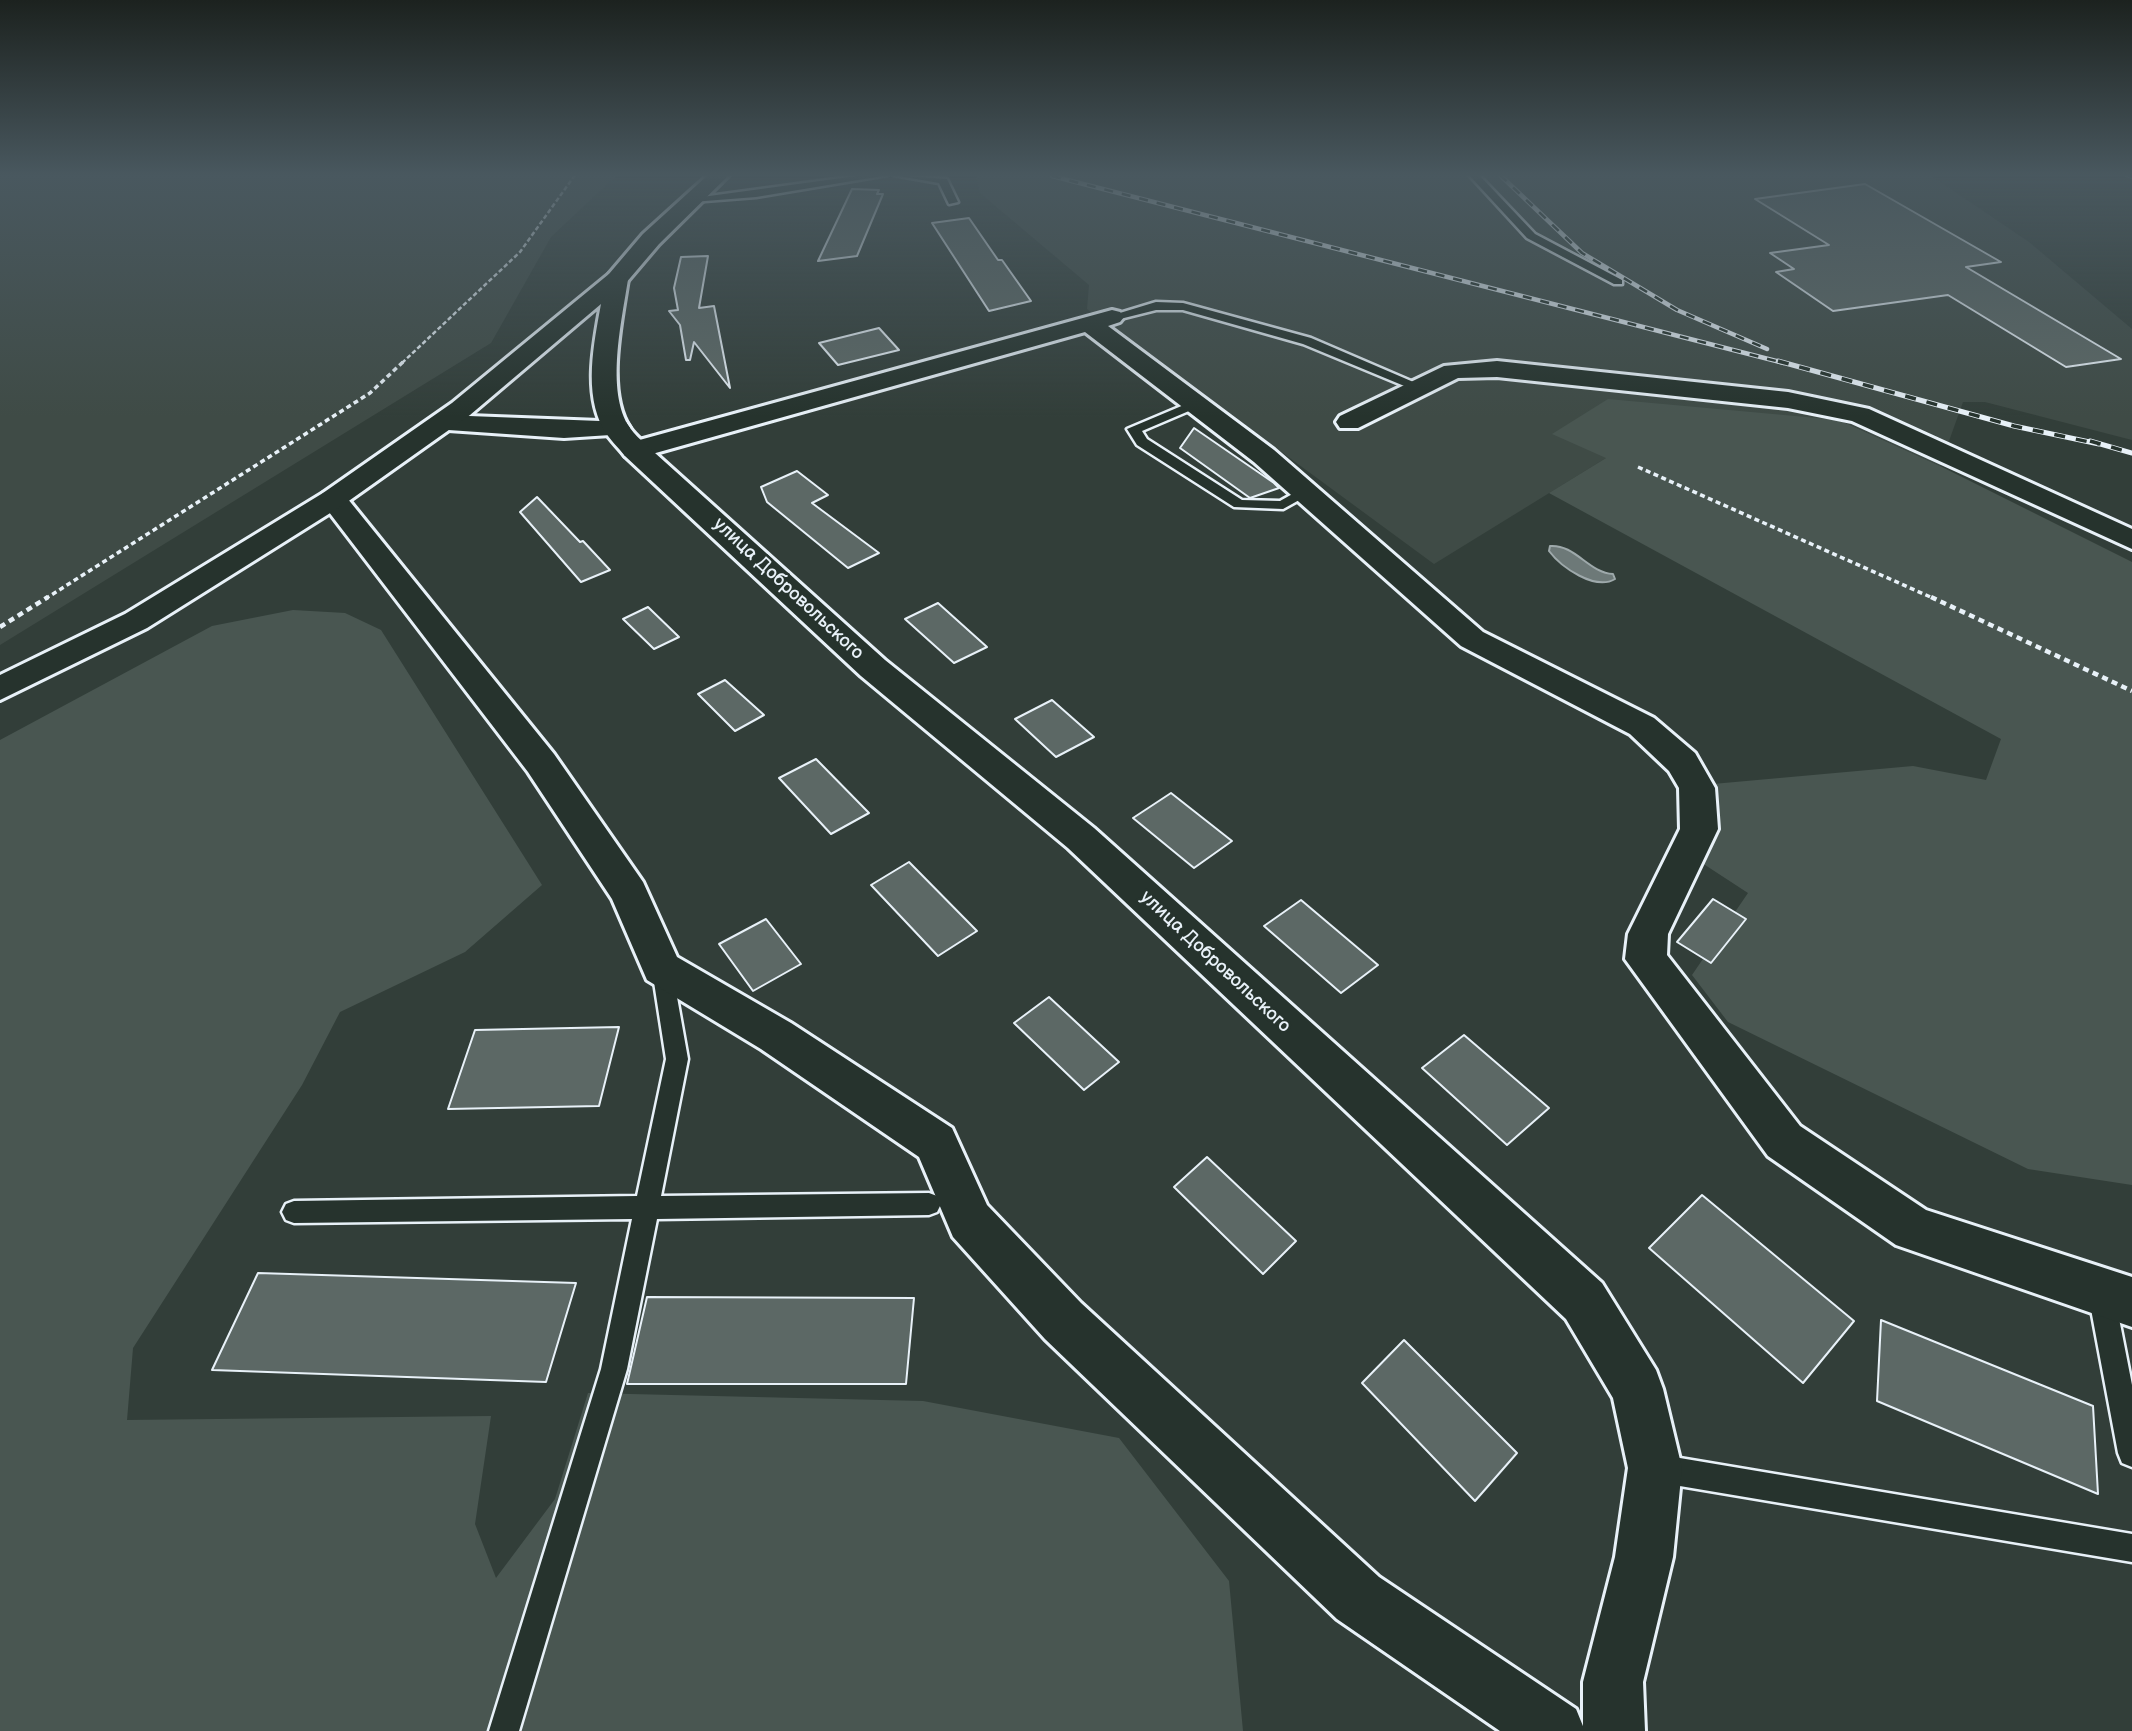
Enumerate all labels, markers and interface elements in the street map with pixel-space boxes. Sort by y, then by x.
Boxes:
street label: улица Добровольского [708,513,868,665]
street label: улица Добровольского [1135,886,1295,1038]

